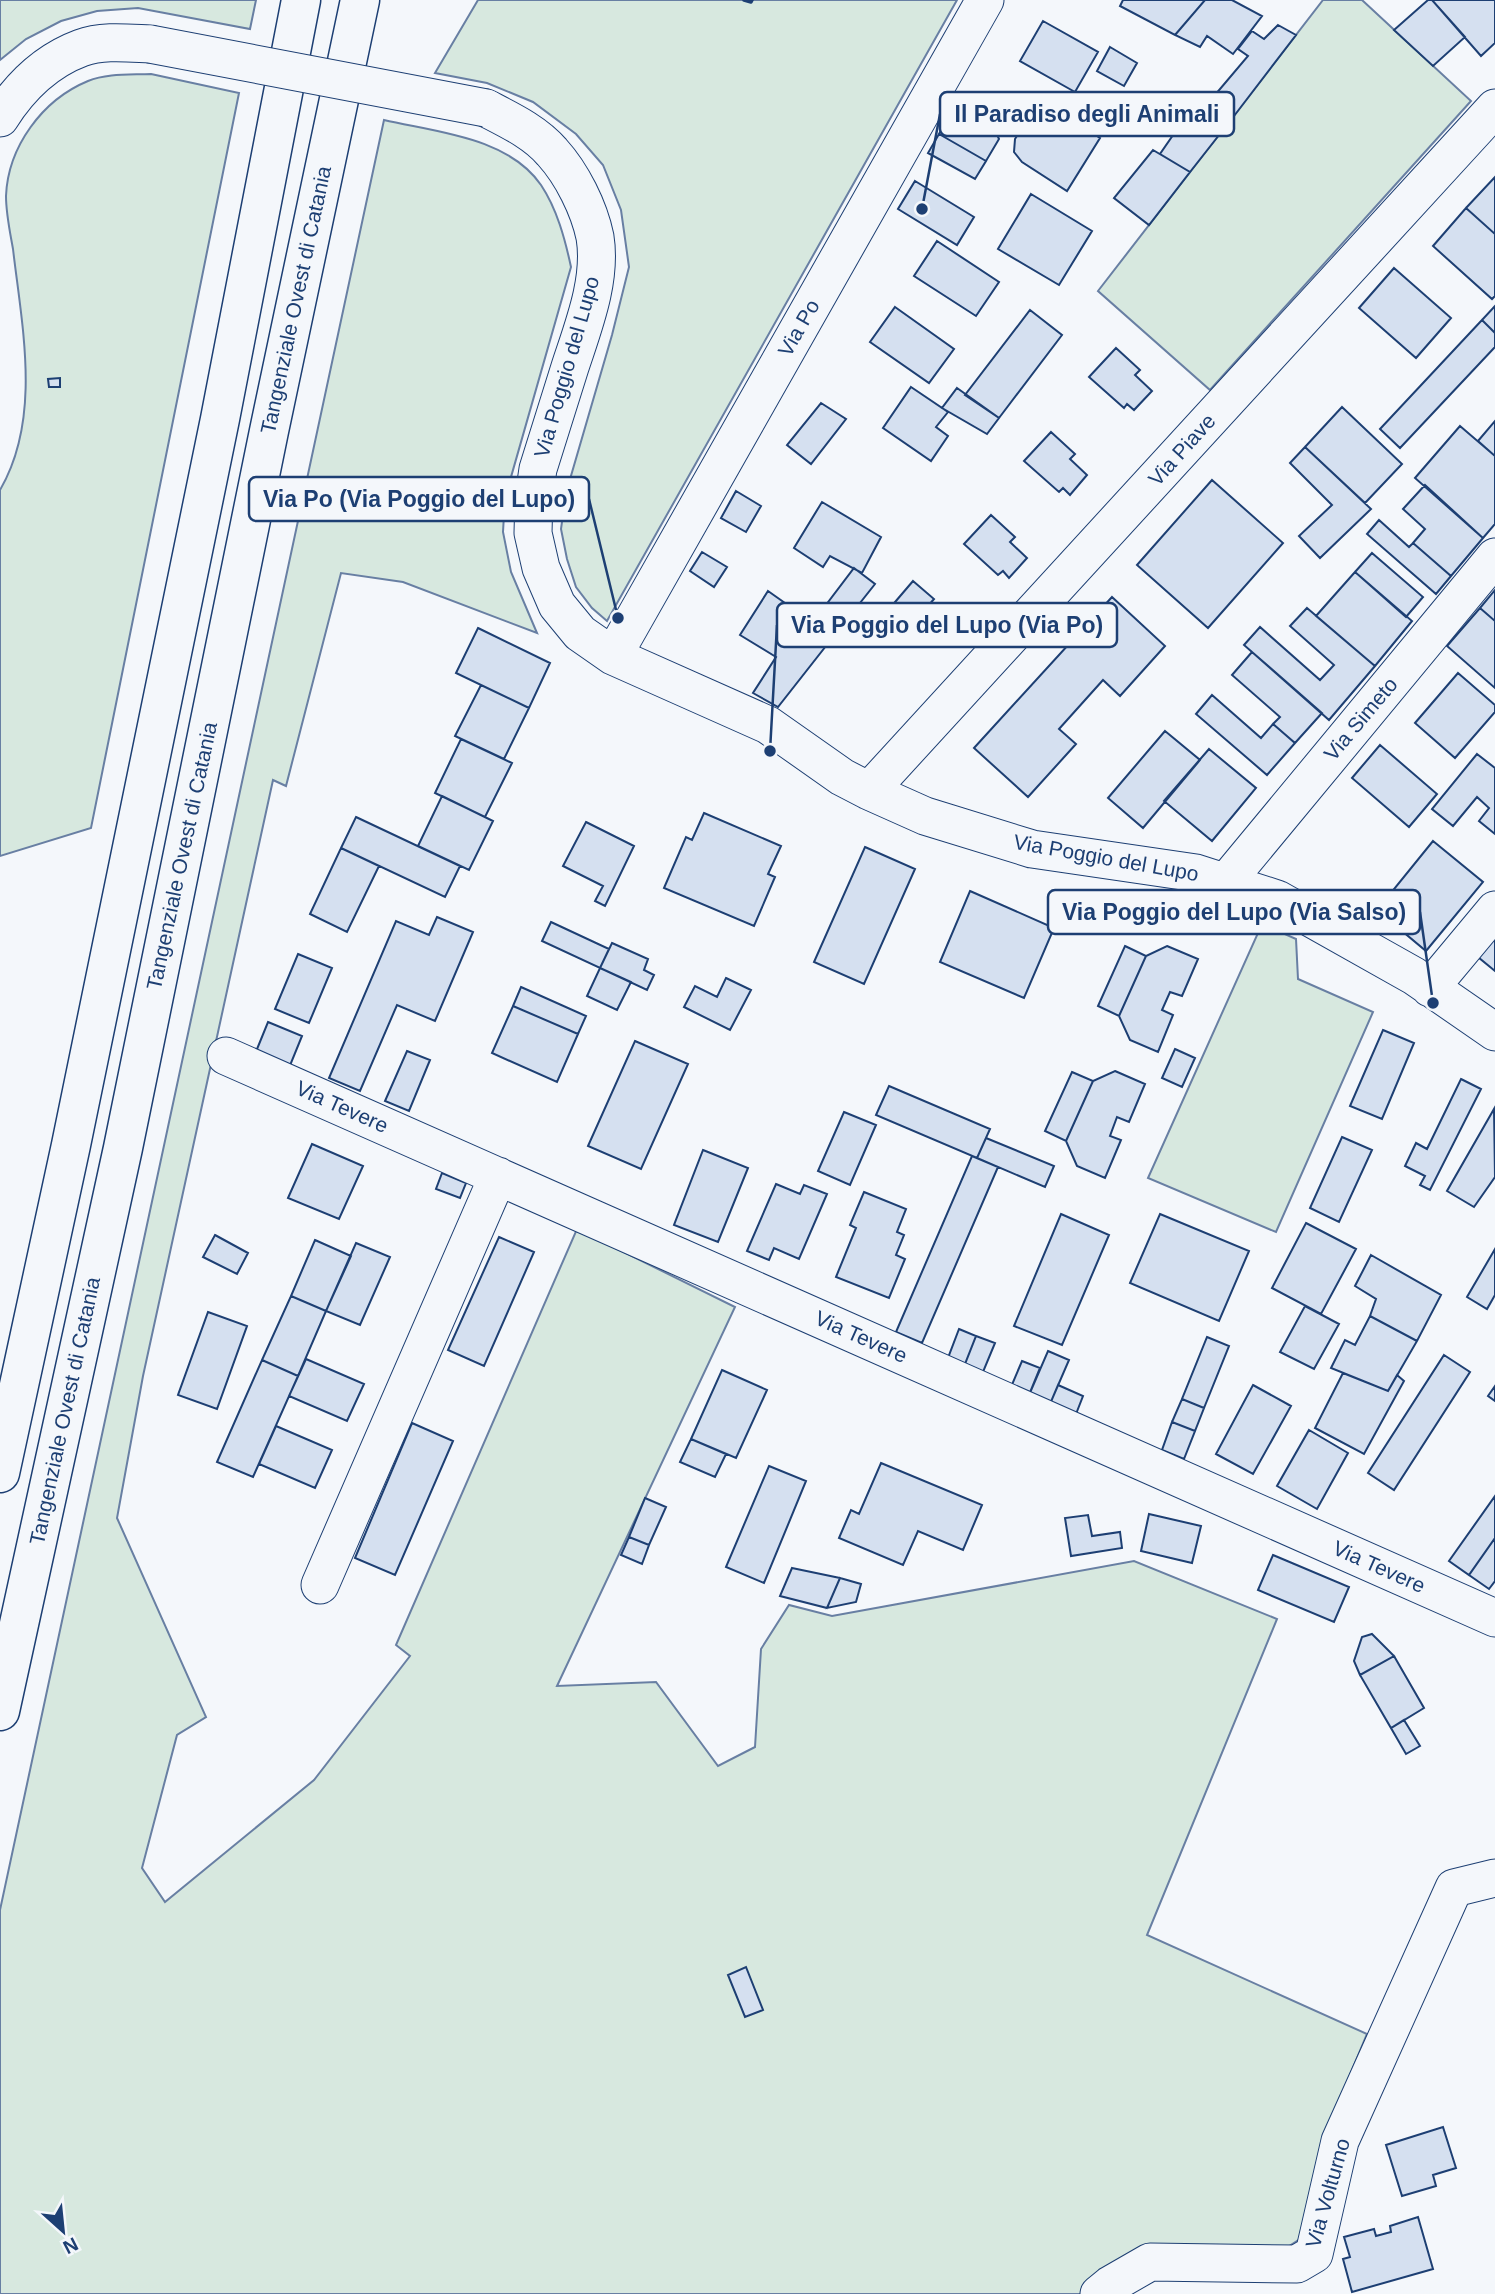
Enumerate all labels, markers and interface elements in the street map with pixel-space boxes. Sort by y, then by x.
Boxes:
callout: Il Paradiso degli Animali [940,92,1234,136]
text: Il Paradiso degli Animali [955,101,1220,127]
street label: Tangenziale Ovest di Catania [256,164,335,436]
street label: Via Poggio del Lupo [530,274,603,460]
street label: Via Po [773,295,824,360]
street label: Via Piave [1144,409,1220,490]
callout: Via Po (Via Poggio del Lupo) [249,477,589,521]
text: Via Po (Via Poggio del Lupo) [263,486,575,512]
callout: Via Poggio del Lupo (Via Po) [777,603,1117,647]
text: Via Poggio del Lupo (Via Po) [791,612,1103,638]
street label: Via Simeto [1319,673,1402,765]
street label: Tangenziale Ovest di Catania [142,720,221,992]
street label: Via Poggio del Lupo [1012,830,1200,885]
callout: Via Poggio del Lupo (Via Salso) [1048,890,1420,934]
text: Via Poggio del Lupo (Via Salso) [1062,899,1406,925]
street label: Via Tevere [293,1076,392,1137]
street label: Tangenziale Ovest di Catania [25,1275,104,1547]
street label: Via Tevere [812,1306,911,1367]
street label: Via Tevere [1330,1536,1429,1597]
street label: Via Volturno [1301,2135,1354,2250]
north arrow [28,2196,98,2266]
text: N [60,2233,81,2258]

